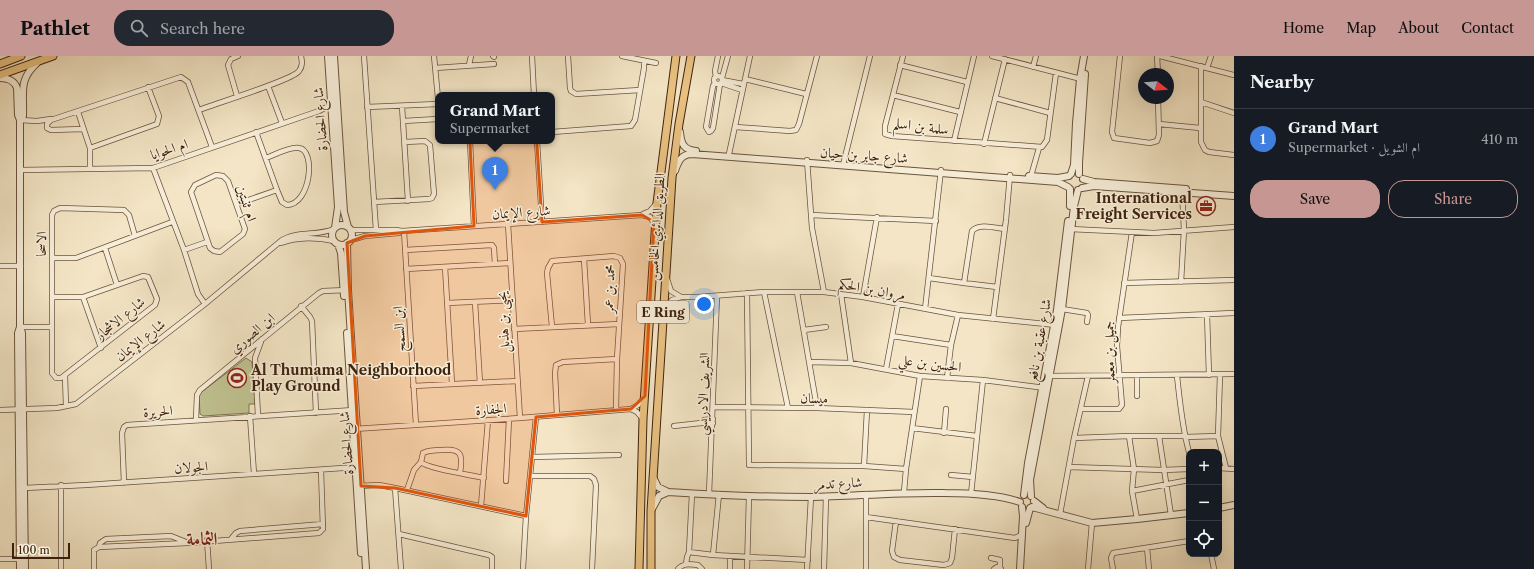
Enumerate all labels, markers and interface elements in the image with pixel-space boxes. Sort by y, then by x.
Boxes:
search box [114,10,394,46]
text: Pathlet [20,17,90,40]
icon: search [128,17,150,39]
text: Search here [160,19,245,38]
text: Home [1283,19,1324,37]
text: Map [1346,19,1376,37]
text: About [1398,19,1439,37]
text: Contact [1461,19,1514,37]
north arrow [1138,68,1174,104]
text: Nearby [1250,72,1314,92]
street label: شارع الحضارة [309,86,334,152]
popup [435,92,555,144]
text: Grand Mart [450,101,540,120]
street label: سلمة بن اسلم [892,114,950,144]
text: Grand Mart [1288,118,1378,137]
text: Supermarket [450,120,530,136]
text: 1 [1260,131,1266,147]
text: 410 m [1481,131,1518,147]
street label: ام الحوايا [148,134,191,167]
text: Supermarket · ام الشويل [1288,139,1420,155]
street label: شارع جابر بن حيان [819,143,909,170]
pin: 1 [482,157,508,190]
street label: الطريق الدائري الخامس [643,173,672,282]
button: Save [1250,180,1380,218]
button: Share [1388,180,1518,218]
street label: ام ثنيتين [229,182,261,225]
place label: International Freight Services [1076,189,1192,223]
office icon: International Freight Services [1195,195,1217,217]
street label: شارع الإيمان [491,201,551,226]
street label: الاسحا [32,231,50,257]
street label: محمد بن عمر [599,264,619,316]
street label: مروان بن الحكم [836,274,907,309]
street label: يحيى بن هذيل [492,290,517,353]
street label: شارع الاشجار [90,293,150,347]
your location [694,294,714,314]
street label: شارع عقبة بن نافع [1023,297,1060,384]
road number: E Ring [637,301,689,323]
street label: ابن السمح [388,305,414,353]
street label: ابن الصوري [226,309,280,360]
street label: شارع الإيمان [111,315,170,367]
street label: جميل بن معمر [1099,321,1121,385]
street label: الحسين بن علي [897,350,962,380]
street label: الشريف الادريسي [693,352,718,436]
place label: Al Thumama Neighborhood Play Ground [250,361,452,395]
sports icon: Al Thumama Neighborhood Play Ground [226,367,248,389]
street label: ميسان [800,389,828,407]
street label: الجفارة [475,399,507,419]
street label: الحريرة [143,401,173,421]
street label: شارع الحضارة [335,410,360,476]
map controls [1186,449,1222,557]
button: + [1186,449,1222,485]
street label: الجولان [174,457,208,477]
street label: شارع تدمر [813,473,863,496]
button: − [1186,485,1222,521]
button: locate [1186,521,1222,557]
district label: الثمامة [187,528,218,550]
scale bar [12,541,70,560]
text: 100 m [18,543,50,557]

